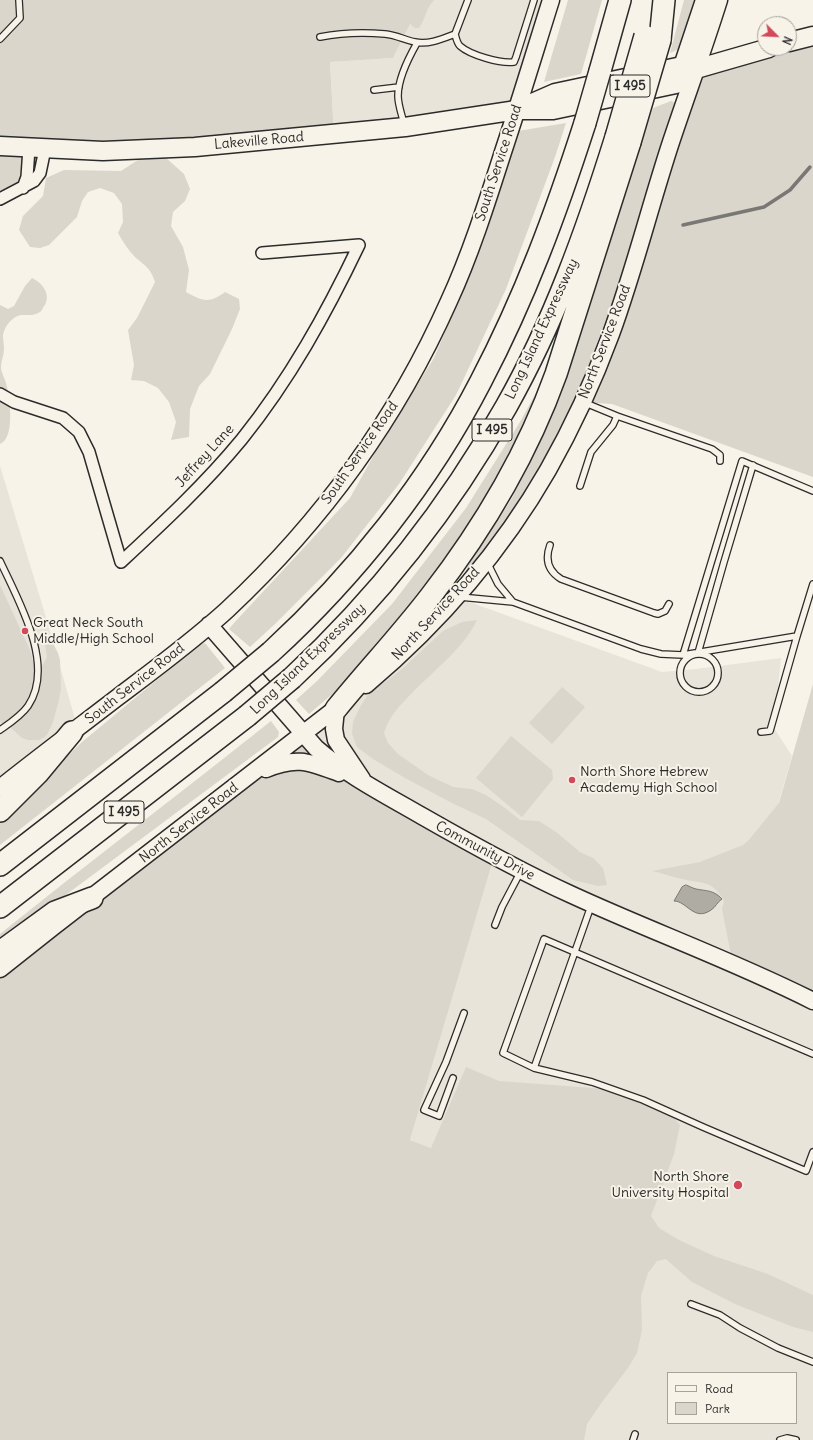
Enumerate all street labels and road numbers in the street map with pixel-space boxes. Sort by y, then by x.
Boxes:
road number: I 495 [610,75,650,97]
street label: South Service Road [472,103,526,223]
street label: Lakeville Road [213,129,305,153]
street label: Long Island Expressway [502,256,582,402]
street label: North Service Road [576,283,634,401]
street label: South Service Road [318,398,402,508]
road number: I 495 [472,419,512,441]
street label: Jeffrey Lane [172,421,238,491]
street label: North Service Road [389,564,483,664]
street label: Long Island Expressway [247,600,369,718]
street label: South Service Road [82,640,188,728]
street label: North Service Road [136,779,242,867]
road number: I 495 [104,801,144,823]
street label: Community Drive [433,818,537,884]

